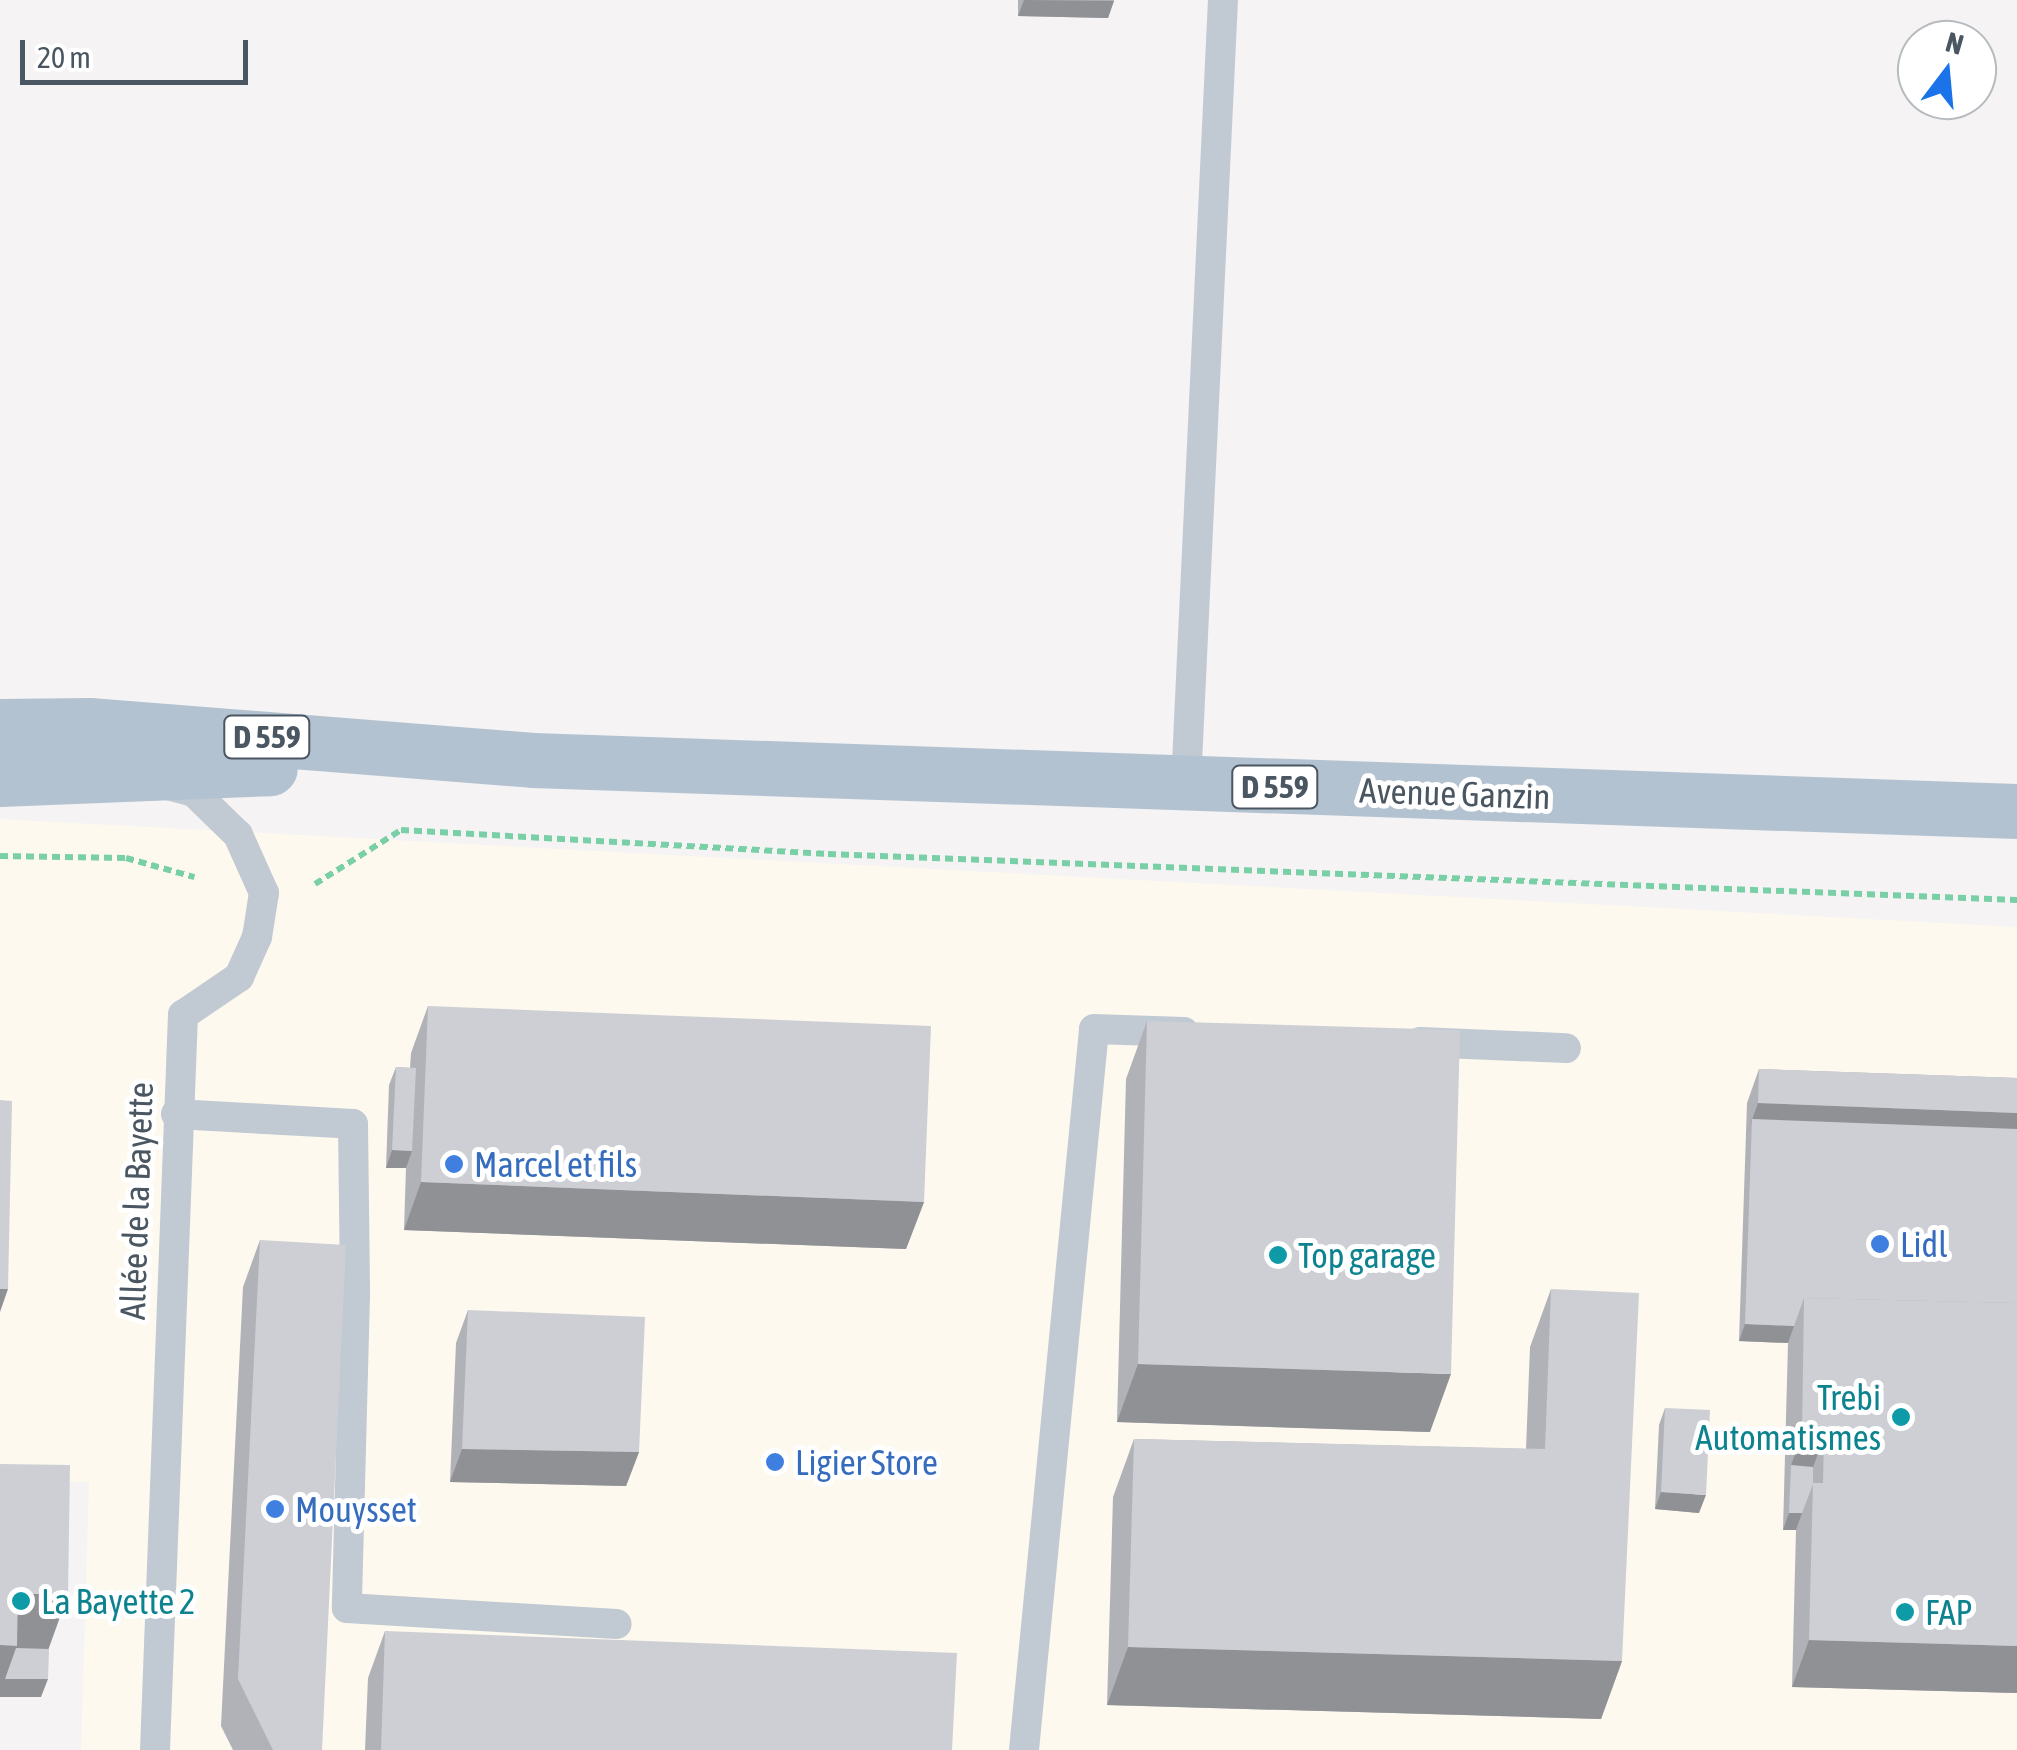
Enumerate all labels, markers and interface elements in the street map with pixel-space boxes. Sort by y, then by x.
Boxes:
scale bar [25,20,252,82]
north arrow [1897,20,1997,120]
text: N [1942,25,1967,61]
text: 20 m [37,40,91,74]
road number: D 559 [222,710,312,764]
road number: D 559 [1230,760,1320,814]
street label: Avenue Ganzin [1359,769,1551,817]
street label: Allée de la Bayette [111,1081,161,1321]
place label: Marcel et fils [474,1143,637,1185]
marker: Marcel et fils [443,1153,465,1175]
place label: Lidl [1900,1223,1947,1265]
marker: Lidl [1869,1233,1891,1255]
place label: Top garage [1298,1234,1436,1276]
marker: Top garage [1267,1244,1289,1266]
place label: Trebi Automatismes [1695,1376,1881,1458]
marker: Trebi Automatismes [1890,1406,1912,1428]
place label: Ligier Store [795,1441,938,1483]
marker: Ligier Store [764,1451,786,1473]
place label: Mouysset [295,1488,417,1530]
marker: Mouysset [264,1498,286,1520]
place label: La Bayette 2 [41,1580,195,1622]
marker: La Bayette 2 [10,1590,32,1612]
place label: FAP [1925,1591,1973,1633]
marker: FAP [1894,1601,1916,1623]

